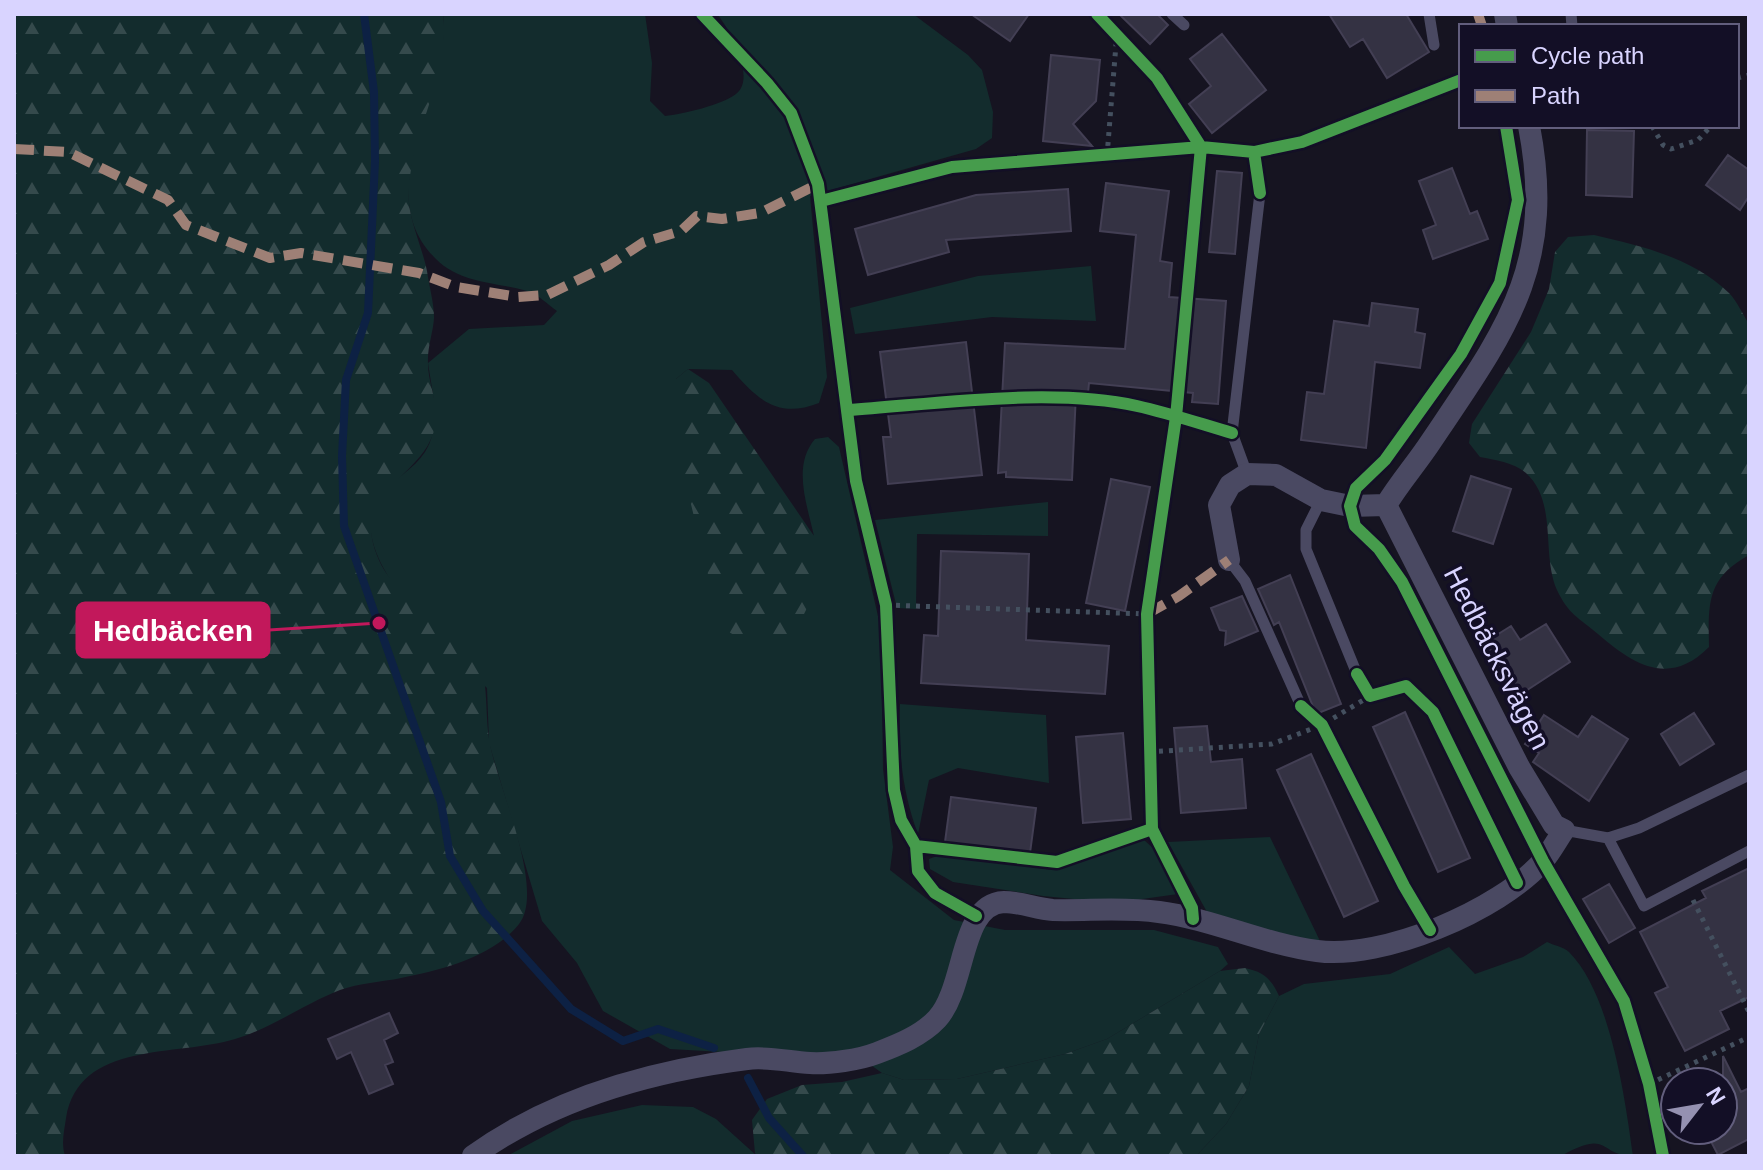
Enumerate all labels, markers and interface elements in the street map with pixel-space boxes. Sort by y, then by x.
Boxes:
legend [1459,24,1739,128]
text: Cycle path [1531,42,1644,69]
text: Path [1531,82,1580,109]
street label: Hedbäcksvägen [1438,562,1556,754]
callout: Hedbäcken [77,603,269,657]
text: Hedbäcken [93,614,253,647]
north arrow [1659,1066,1739,1146]
text: N [1701,1083,1731,1109]

